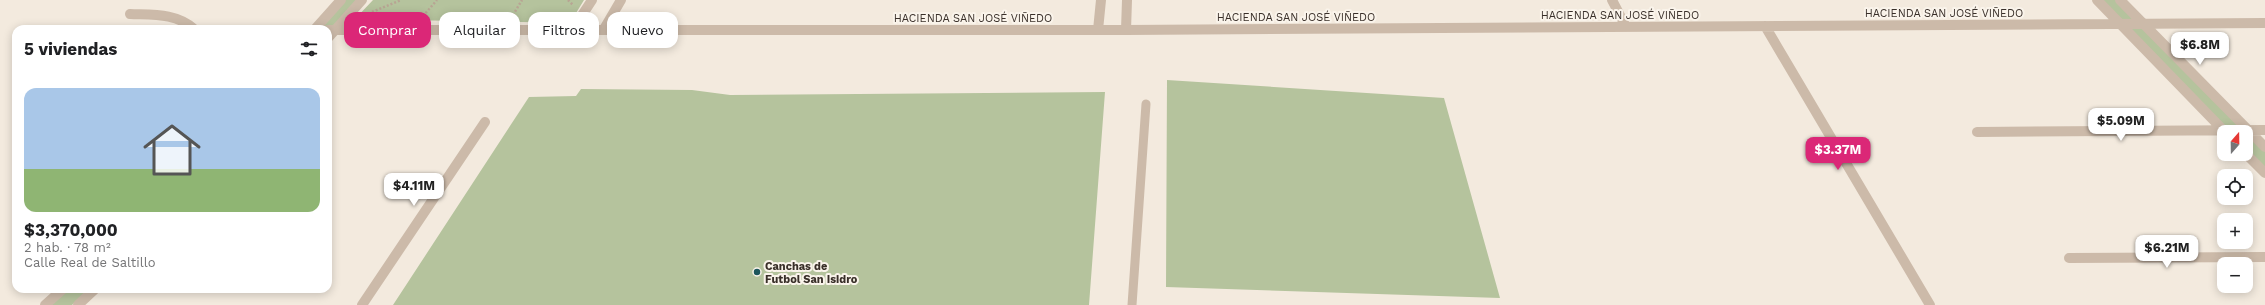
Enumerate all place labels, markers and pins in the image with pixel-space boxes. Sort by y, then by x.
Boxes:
pin: $6.8M [2172,32,2228,66]
pin: $5.09M [2088,108,2154,142]
pin: $3.37M [1805,137,1871,171]
pin: $4.11M [381,173,447,207]
pin: $6.21M [2134,235,2200,269]
place label: Canchas de Futbol San Isidro [765,260,858,286]
marker: Canchas de Futbol San Isidro [752,267,762,277]

